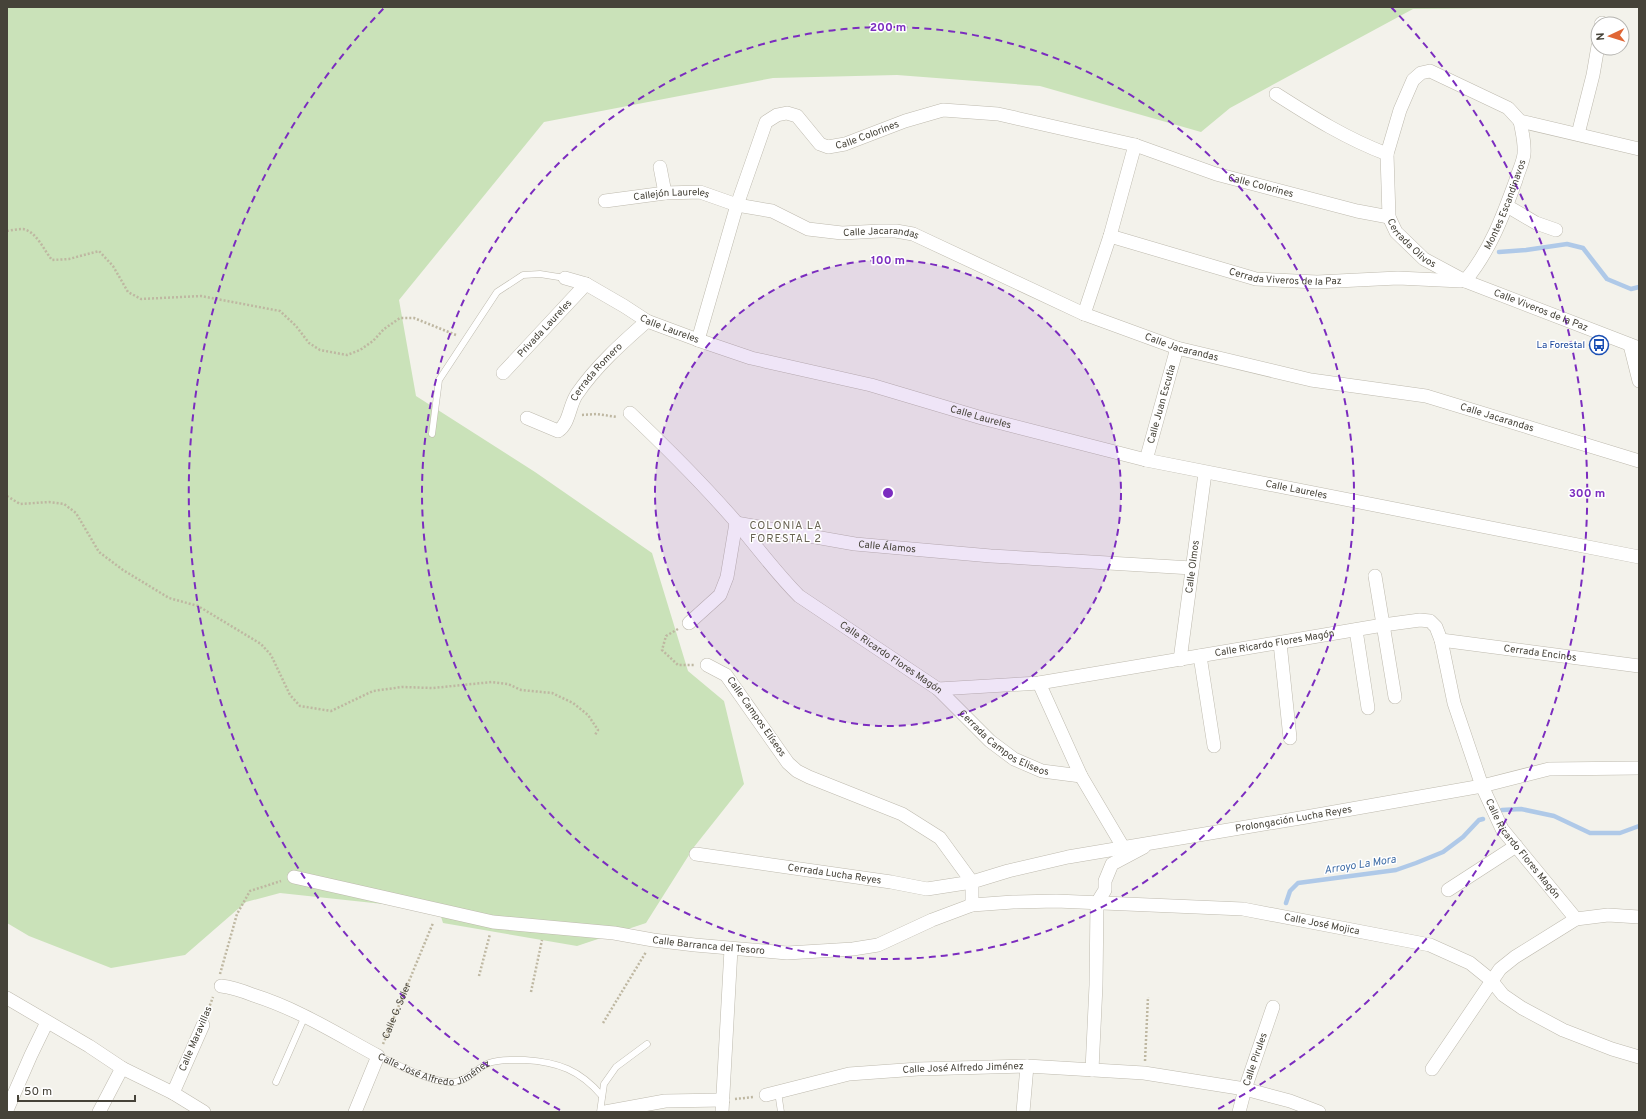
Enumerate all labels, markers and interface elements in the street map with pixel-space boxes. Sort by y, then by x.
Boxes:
north arrow [1590,16,1630,56]
text: 200 m [870,20,906,36]
text: N [1594,32,1608,41]
street label: Calle Colorines [834,117,901,152]
street label: Montes Escandinavos [1481,158,1529,252]
street label: Calle Colorines [1227,171,1295,201]
street label: Callejón Laureles [633,186,712,204]
street label: Cerrada Olivos [1384,216,1439,271]
street label: Calle Jacarandas [843,225,922,243]
text: 100 m [871,253,905,269]
street label: Cerrada Viveros de la Paz [1227,265,1342,289]
street label: Calle Viveros de la Paz [1492,286,1590,334]
street label: Privada Laureles [514,296,575,360]
street label: Calle Laureles [637,311,701,346]
street label: Calle Jacarandas [1143,330,1220,364]
bus stop icon: La Forestal [1588,334,1610,356]
place label: La Forestal [1536,339,1585,352]
street label: Cerrada Romero [568,340,625,404]
street label: Calle Juan Escutia [1144,363,1179,445]
street label: Calle Jacarandas [1459,400,1536,435]
street label: Calle Laureles [949,402,1013,432]
street label: Calle Laureles [1264,477,1329,502]
centre of rings [881,486,895,500]
text: 300 m [1569,486,1605,502]
district label: COLONIA LA FORESTAL 2 [749,519,823,546]
street label: Calle Álamos [858,538,917,556]
street label: Calle Olmos [1182,539,1202,594]
street label: Calle Ricardo Flores Magón [837,618,945,696]
street label: Calle Ricardo Flores Magón [1214,627,1335,660]
street label: Cerrada Encinos [1503,642,1578,664]
street label: Calle Campos Elíseos [723,674,789,760]
street label: Cerrada Campos Eliseos [956,707,1050,778]
street label: Calle Ricardo Flores Magón [1482,797,1563,901]
street label: Prolongación Lucha Reyes [1234,802,1353,835]
water label: Arroyo La Mora [1323,852,1397,878]
street label: Cerrada Lucha Reyes [787,861,883,887]
street label: Calle José Mojica [1283,911,1361,938]
street label: Calle Barranca del Tesoro [651,933,766,958]
street label: Calle G. Soler [379,981,414,1041]
street label: Calle Maravillas [176,1004,216,1074]
street label: Calle Pirules [1240,1031,1270,1088]
street label: Calle José Alfredo Jiménez [376,1050,492,1089]
street label: Calle José Alfredo Jiménez [902,1060,1024,1077]
scale bar [18,1077,135,1103]
text: 50 m [24,1084,52,1100]

